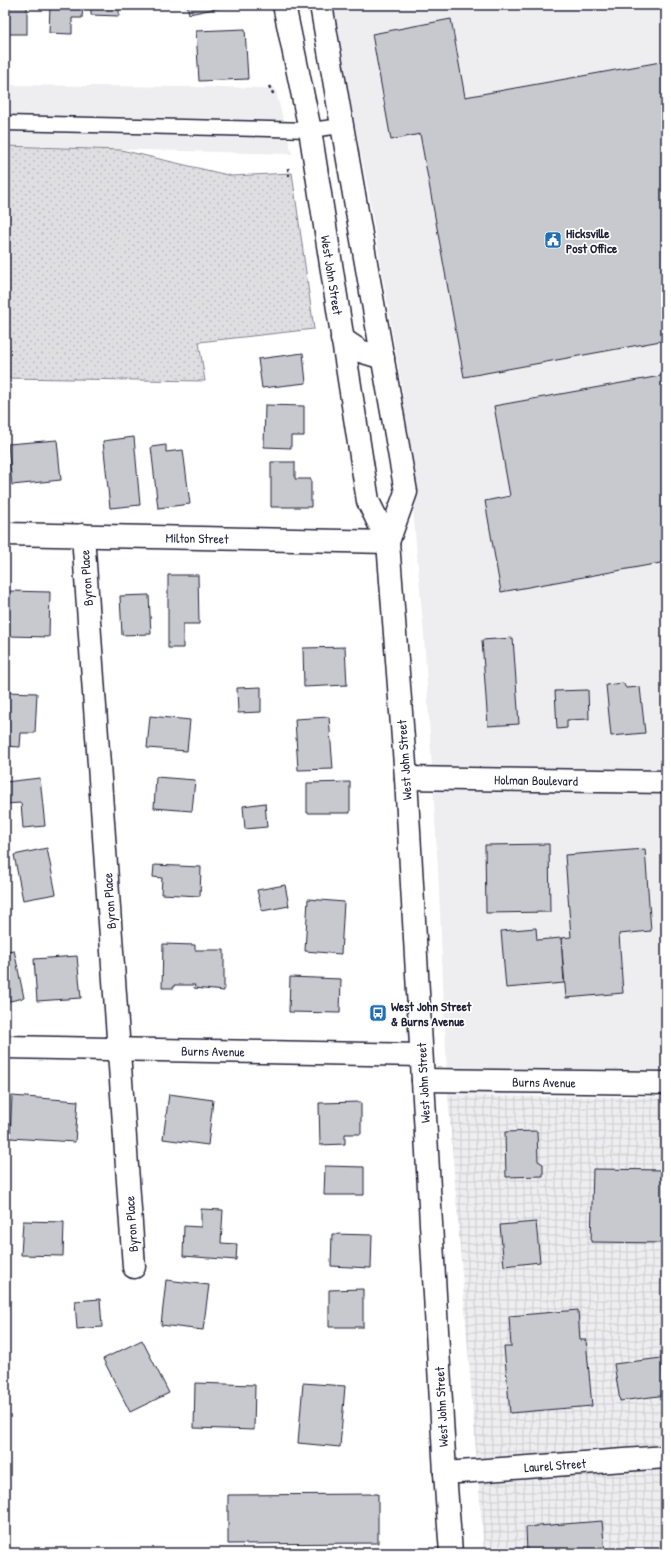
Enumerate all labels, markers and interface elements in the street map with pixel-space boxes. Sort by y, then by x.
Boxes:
place label: Hicksville Post Office [566,224,618,257]
public building icon: Hicksville Post Office [543,230,563,250]
street label: West John Street [317,234,347,317]
street label: Milton Street [165,528,229,548]
street label: Byron Place [75,549,97,607]
street label: West John Street [392,719,416,801]
street label: Holman Boulevard [494,770,578,790]
street label: Byron Place [98,872,120,930]
place label: West John Street & Burns Avenue [391,997,472,1030]
bus stop icon: West John Street & Burns Avenue [368,1003,388,1023]
street label: Burns Avenue [181,1041,245,1061]
street label: West John Street [412,1042,434,1124]
street label: Burns Avenue [512,1072,576,1092]
street label: Byron Place [120,1195,142,1253]
street label: West John Street [430,1366,452,1448]
street label: Laurel Street [523,1454,587,1476]

